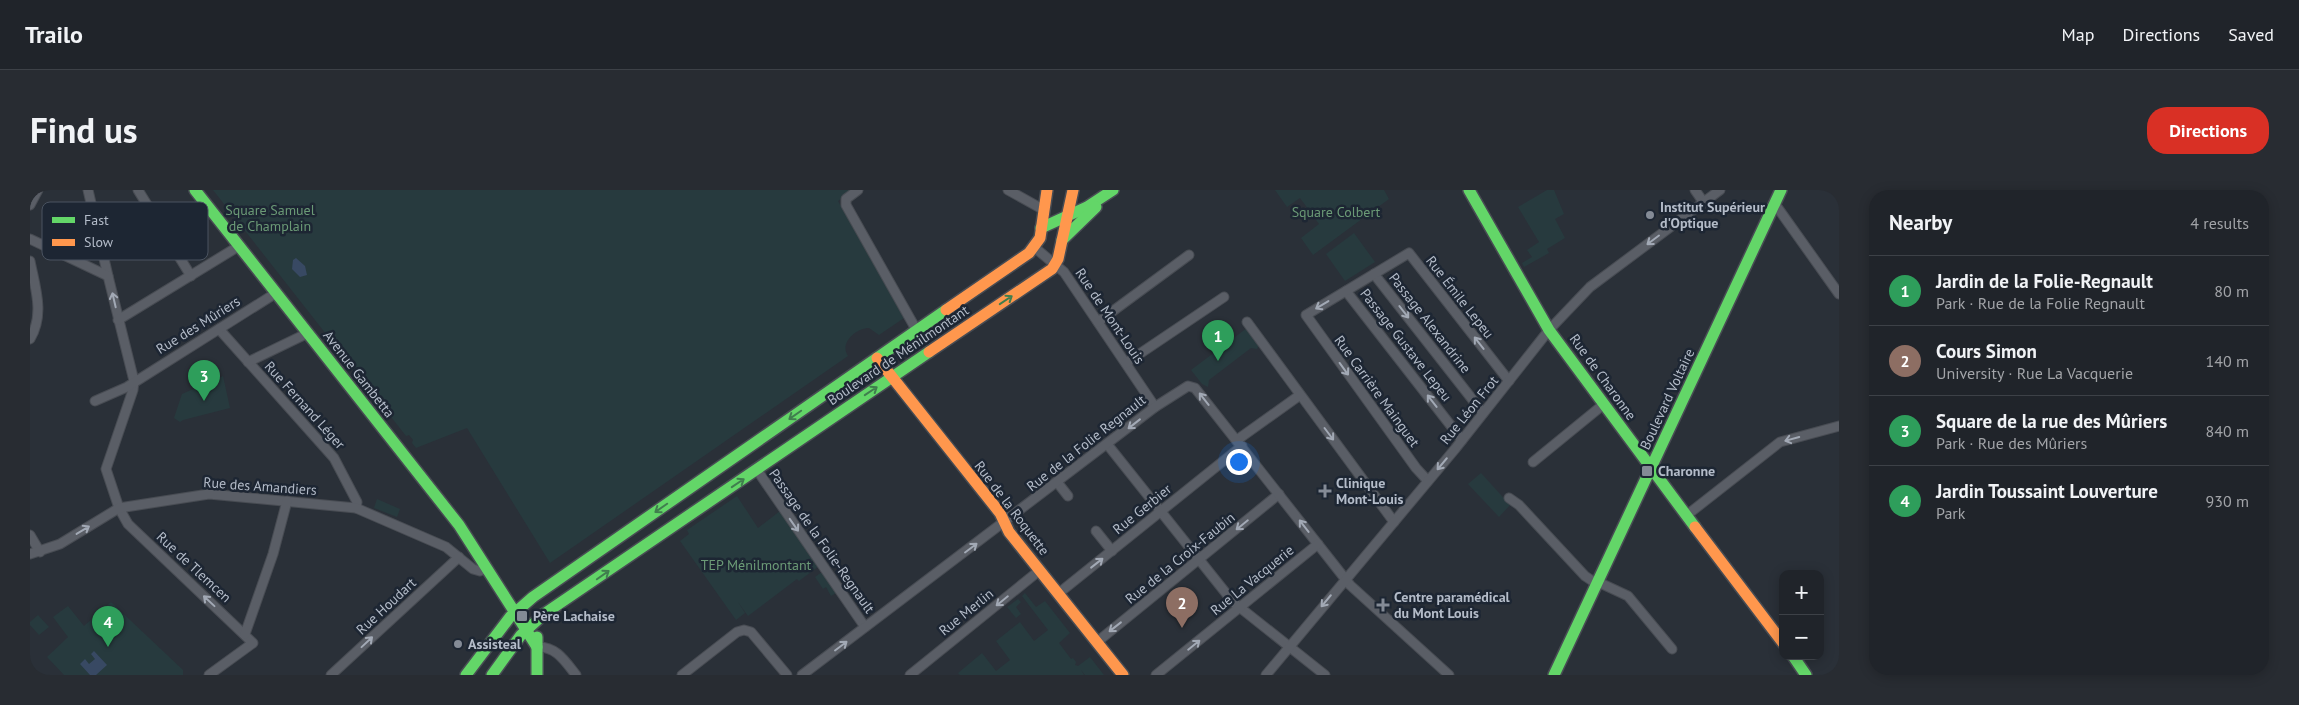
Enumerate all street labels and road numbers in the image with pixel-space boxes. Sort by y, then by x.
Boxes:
street label: Rue Émile Lepeu [1422,252,1498,342]
street label: Rue de Mont-Louis [1071,265,1149,367]
street label: Passage Alexandrine [1385,269,1475,377]
street label: Passage Gustave Lepeu [1356,285,1456,405]
street label: Rue des Mûriers [153,292,243,358]
street label: Boulevard de Ménilmontant [824,301,972,409]
street label: Avenue Gambetta [319,327,399,421]
street label: Rue de Charonne [1566,330,1640,424]
street label: Rue Carrière Mainguet [1330,332,1424,451]
street label: Boulevard Voltaire [1636,346,1698,452]
street label: Rue Fernand Léger [261,357,349,453]
street label: Rue Léon Frot [1436,372,1502,448]
street label: Rue de la Folie Regnault [1023,391,1149,495]
street label: Rue de la Roquette [971,457,1053,559]
street label: Passage de la Folie-Regnault [765,465,879,617]
street label: Rue des Amandiers [203,473,317,499]
street label: Rue Gerbier [1109,480,1175,538]
street label: Rue de la Croix-Faubin [1122,508,1238,608]
street label: Rue de Tlemcen [153,528,235,606]
street label: Rue La Vacquerie [1207,541,1297,619]
street label: Rue Houdart [352,574,420,638]
street label: Rue Merlin [935,585,997,639]

